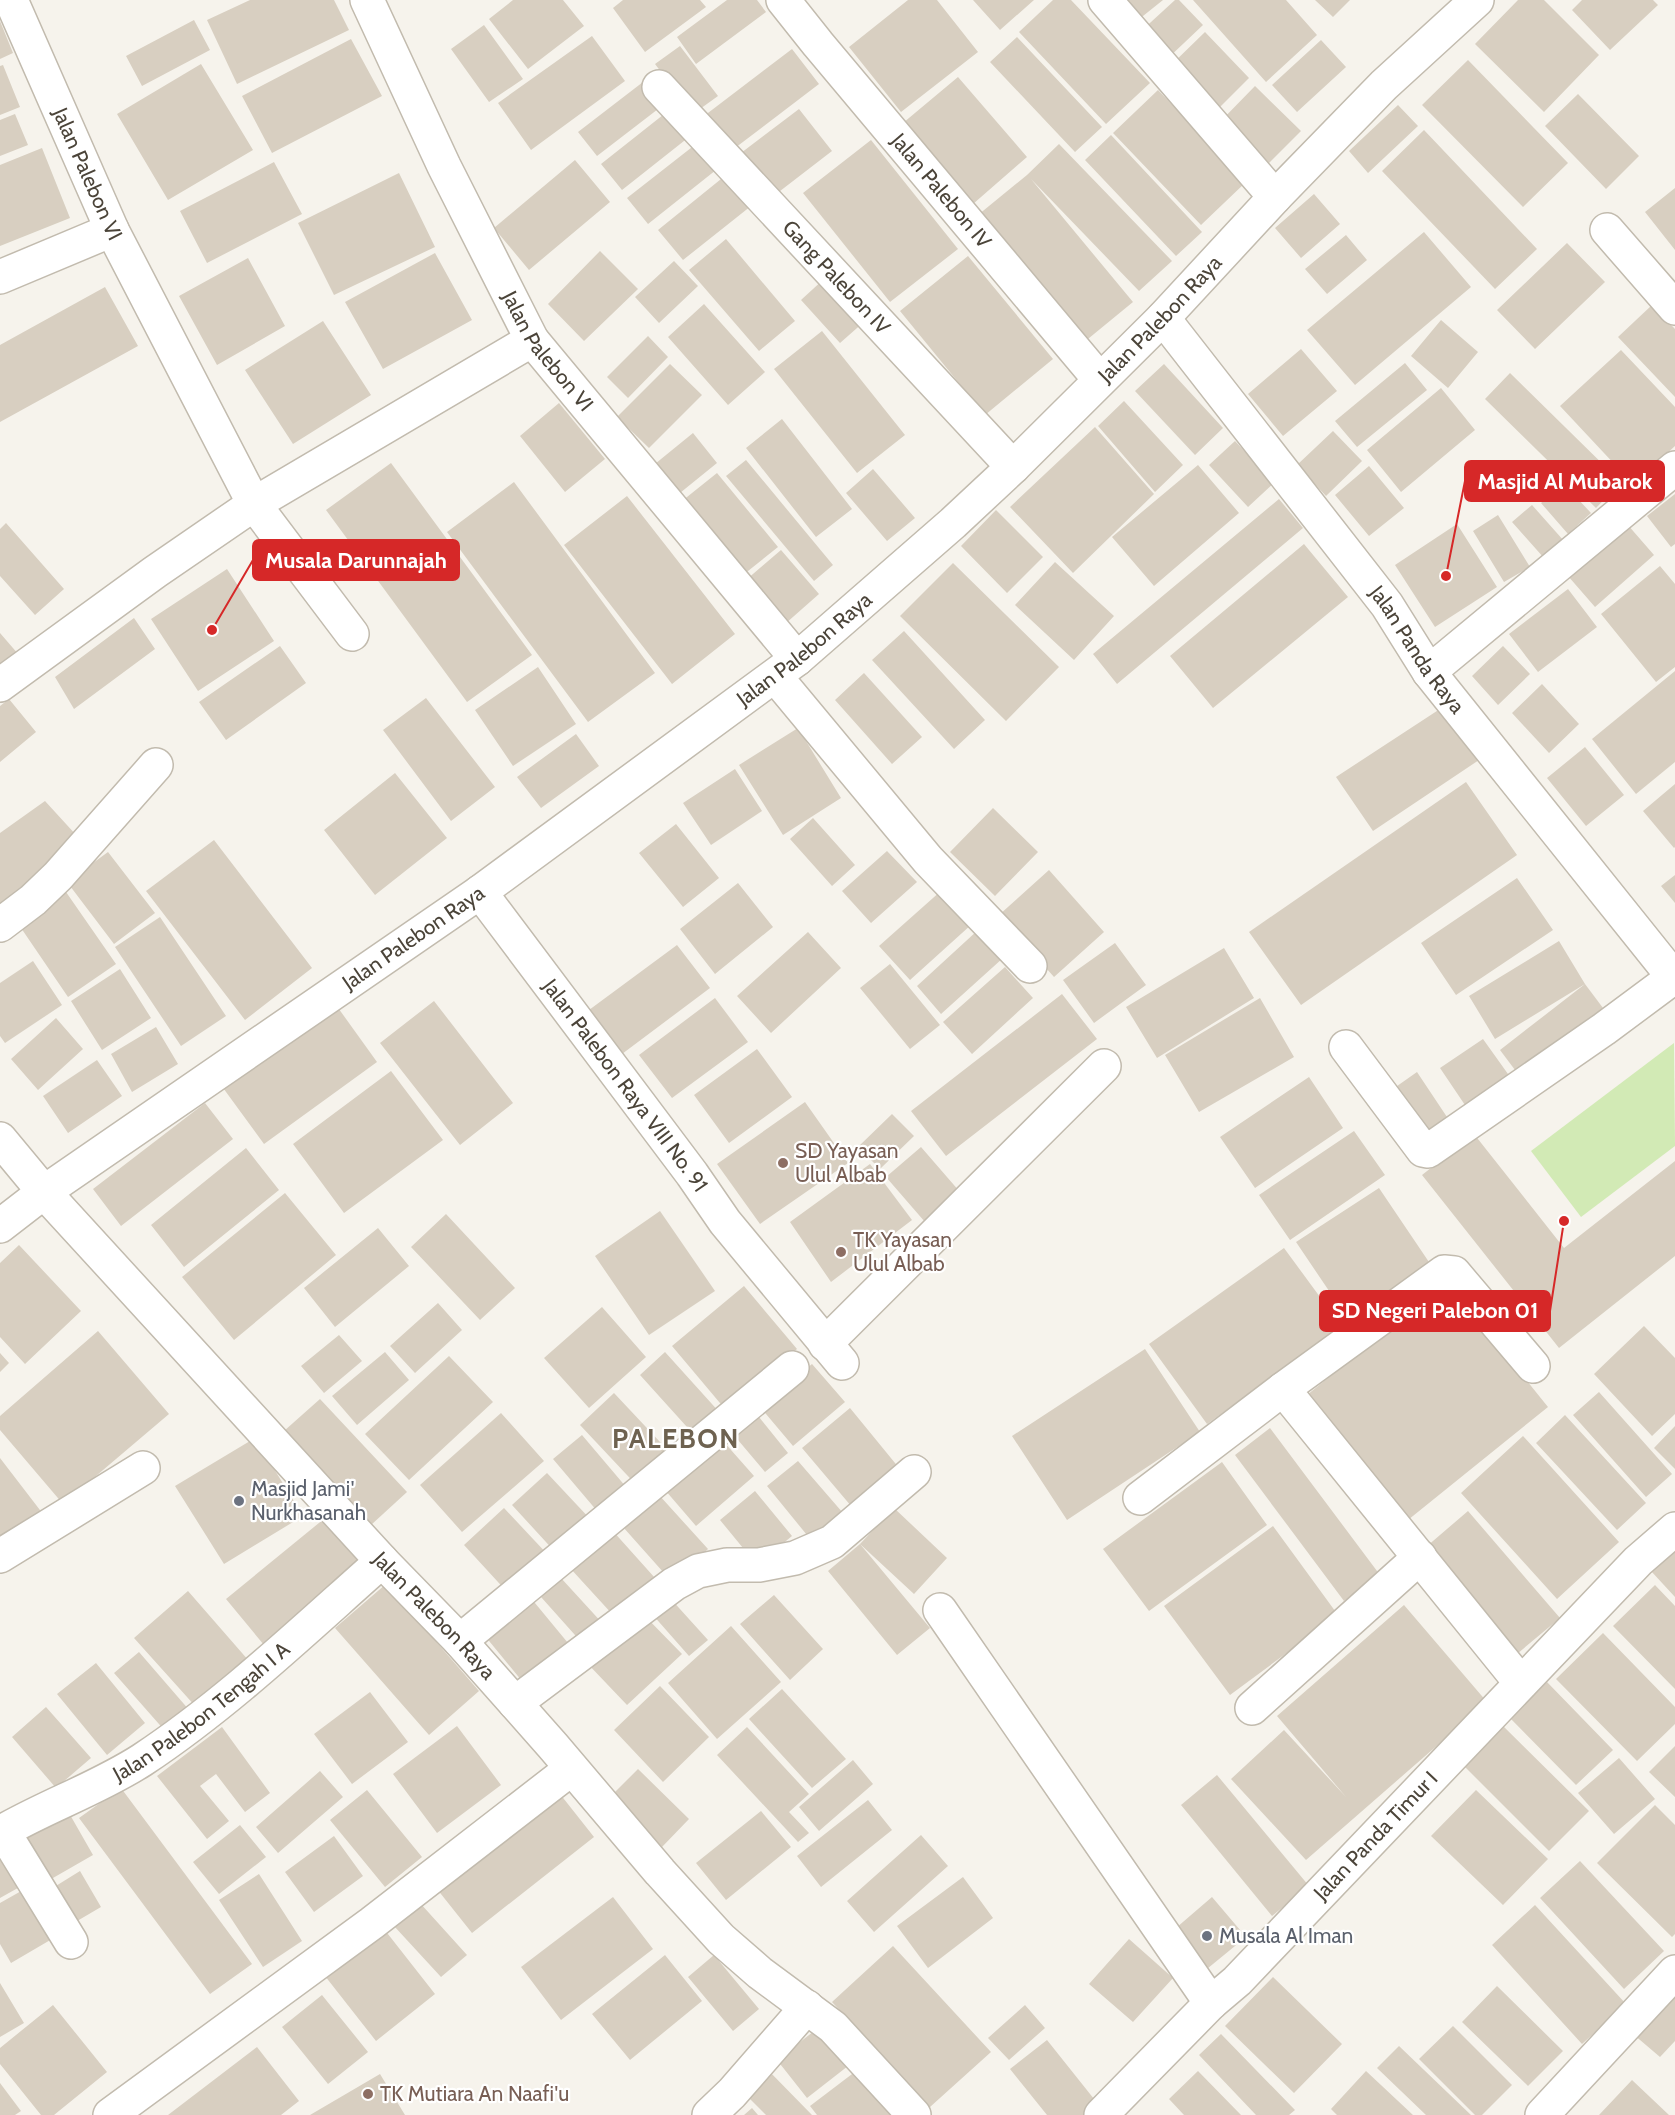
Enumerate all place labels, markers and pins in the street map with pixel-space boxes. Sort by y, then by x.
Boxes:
callout: Masjid Al Mubarok [1465,461,1664,501]
callout: Musala Darunnajah [253,540,459,580]
place label: SD Yayasan Ulul Albab [795,1138,899,1187]
marker: SD Yayasan Ulul Albab [776,1156,790,1170]
place label: TK Yayasan Ulul Albab [853,1227,952,1276]
marker: TK Yayasan Ulul Albab [834,1245,848,1259]
callout: SD Negeri Palebon 01 [1320,1291,1550,1331]
place label: Masjid Jami' Nurkhasanah [251,1476,366,1525]
marker: Masjid Jami' Nurkhasanah [232,1494,246,1508]
place label: Musala Al Iman [1219,1923,1353,1948]
marker: Musala Al Iman [1200,1929,1214,1943]
place label: TK Mutiara An Naafi'u [380,2081,569,2106]
marker: TK Mutiara An Naafi'u [361,2087,375,2101]

